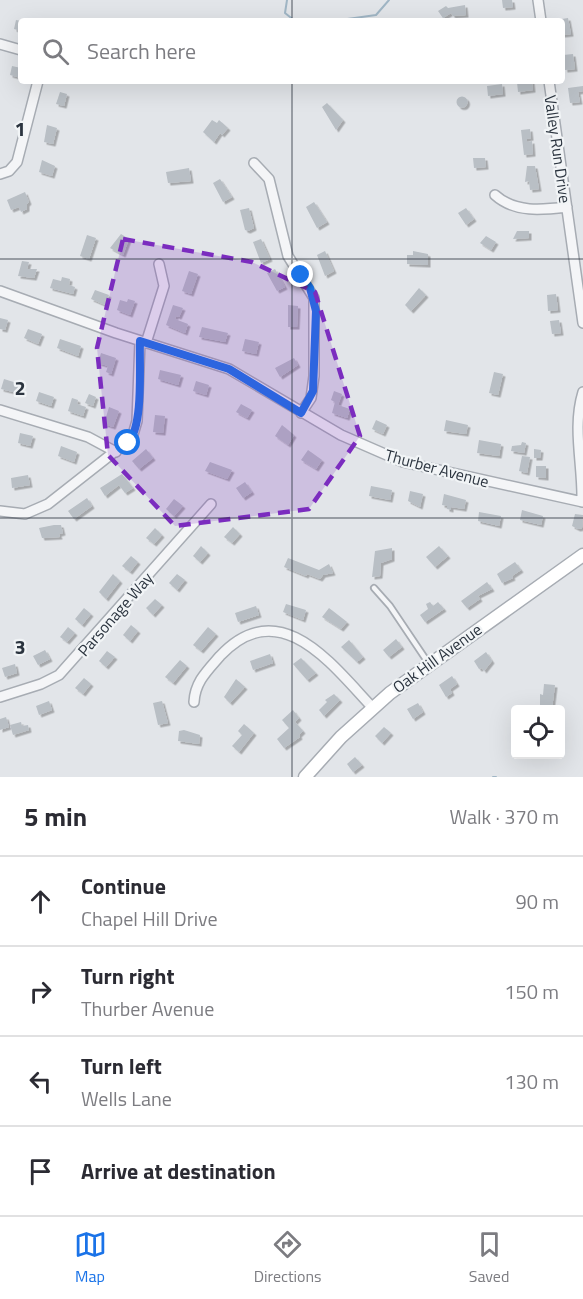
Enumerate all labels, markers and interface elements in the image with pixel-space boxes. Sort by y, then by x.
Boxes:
search box [18,18,565,84]
text: Search here [87,34,196,68]
icon: search [39,35,72,68]
street label: Valley Run Drive [539,93,577,205]
text: 1 [14,113,26,144]
route end [287,261,313,287]
text: 2 [14,372,26,403]
route start [114,429,140,455]
street label: Thurber Avenue [382,443,492,493]
street label: Parsonage Way [72,566,159,661]
street label: Oak Hill Avenue [387,617,487,699]
text: 3 [14,631,26,662]
map controls [511,705,565,759]
button: locate [511,705,565,759]
text: 5 min [24,797,87,836]
text: Walk · 370 m [450,801,559,832]
text: Continue [81,869,166,903]
icon: ahead [24,885,57,918]
text: 90 m [515,886,559,917]
text: Chapel Hill Drive [81,903,218,934]
text: Turn right [81,959,175,993]
icon: right [24,975,57,1008]
text: 150 m [504,976,559,1007]
text: Thurber Avenue [81,993,214,1024]
text: Turn left [81,1049,162,1083]
icon: left [24,1065,57,1098]
text: 130 m [504,1066,559,1097]
text: Wells Lane [81,1083,172,1114]
text: Arrive at destination [81,1154,276,1188]
icon: arrive [24,1155,57,1188]
tab: Map [74,1228,107,1288]
tab: Directions [254,1228,322,1288]
tab: Saved [469,1228,509,1288]

